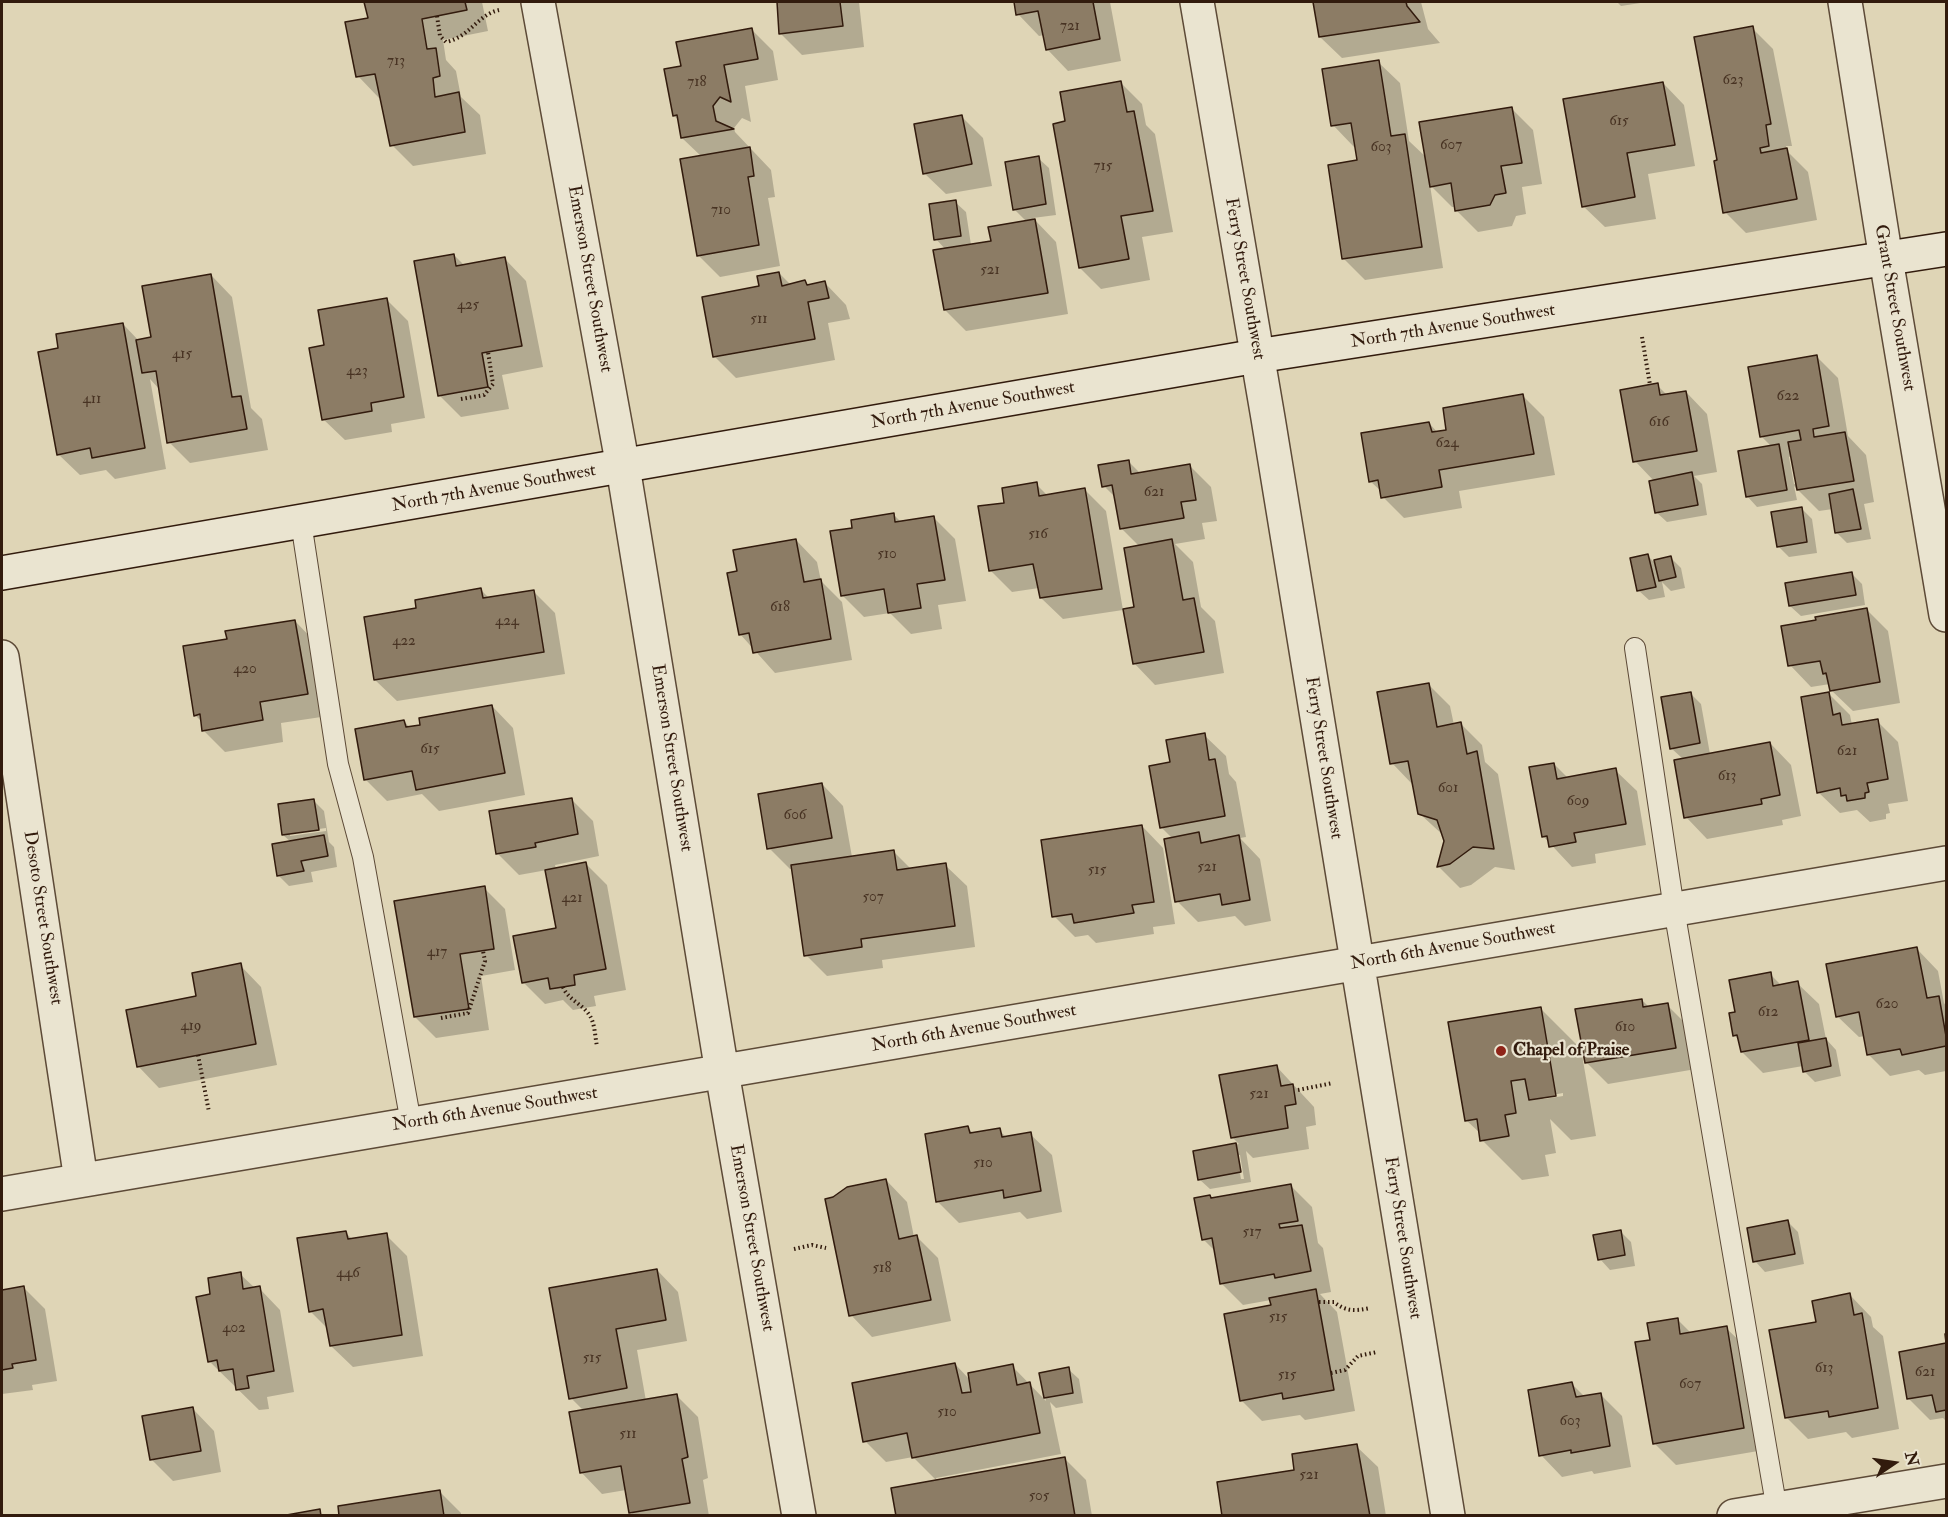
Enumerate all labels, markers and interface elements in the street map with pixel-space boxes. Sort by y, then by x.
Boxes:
house number: 721 [1060,18,1080,36]
house number: 713 [387,53,405,71]
house number: 623 [1723,72,1743,90]
house number: 718 [687,74,707,92]
house number: 615 [1609,113,1629,131]
house number: 607 [1440,137,1462,155]
house number: 603 [1370,139,1392,157]
house number: 715 [1094,158,1112,176]
street label: Emerson Street Southwest [562,184,616,374]
street label: Ferry Street Southwest [1219,196,1269,362]
house number: 710 [711,202,731,220]
street label: Grant Street Southwest [1869,223,1919,393]
house number: 521 [980,262,1000,280]
house number: 425 [457,297,479,315]
street label: North 7th Avenue Southwest [1349,300,1557,354]
house number: 511 [750,311,768,329]
house number: 415 [172,346,192,364]
house number: 423 [346,363,368,381]
street label: North 7th Avenue Southwest [869,377,1077,435]
house number: 622 [1777,388,1799,406]
house number: 411 [83,391,101,409]
house number: 616 [1649,414,1669,432]
house number: 624 [1435,435,1459,453]
street label: North 7th Avenue Southwest [390,460,598,518]
house number: 621 [1144,484,1164,502]
house number: 516 [1028,526,1048,544]
house number: 510 [877,546,897,564]
house number: 618 [770,599,790,617]
house number: 424 [495,613,519,631]
house number: 422 [392,633,416,651]
house number: 420 [233,661,257,679]
street label: Emerson Street Southwest [645,663,697,853]
street label: Ferry Street Southwest [1299,675,1347,841]
house number: 615 [420,741,440,759]
house number: 621 [1837,743,1857,761]
house number: 613 [1718,768,1736,786]
house number: 601 [1438,780,1458,798]
house number: 609 [1567,793,1589,811]
house number: 606 [784,807,806,825]
street label: Desoto Street Southwest [18,829,66,1007]
house number: 521 [1197,859,1217,877]
house number: 515 [1088,862,1106,880]
house number: 507 [862,889,884,907]
house number: 421 [561,890,583,908]
street label: North 6th Avenue Southwest [1349,918,1557,976]
house number: 417 [427,944,447,962]
house number: 620 [1876,996,1898,1014]
street label: North 6th Avenue Southwest [870,1000,1078,1058]
house number: 612 [1758,1004,1778,1022]
house number: 419 [180,1018,202,1036]
house number: 610 [1615,1019,1635,1037]
place label: Chapel of Praise [1513,1040,1629,1062]
marker: Chapel of Praise [1494,1044,1508,1058]
street label: North 6th Avenue Southwest [391,1083,599,1137]
house number: 521 [1249,1086,1269,1104]
street label: Emerson Street Southwest [724,1143,778,1333]
house number: 510 [973,1155,993,1173]
street label: Ferry Street Southwest [1378,1155,1426,1321]
house number: 517 [1243,1224,1261,1242]
house number: 518 [873,1260,891,1278]
house number: 446 [336,1265,360,1283]
house number: 515 [1269,1309,1287,1327]
house number: 402 [222,1320,246,1338]
house number: 515 [583,1350,601,1368]
house number: 613 [1815,1360,1833,1378]
house number: 621 [1915,1364,1935,1382]
house number: 515 [1278,1367,1296,1385]
house number: 607 [1679,1376,1701,1394]
house number: 510 [937,1404,957,1422]
house number: 603 [1559,1413,1581,1431]
house number: 511 [619,1426,637,1444]
north arrow [1864,1433,1924,1493]
text: N [1900,1450,1923,1468]
house number: 521 [1299,1467,1319,1485]
house number: 505 [1029,1488,1049,1506]

